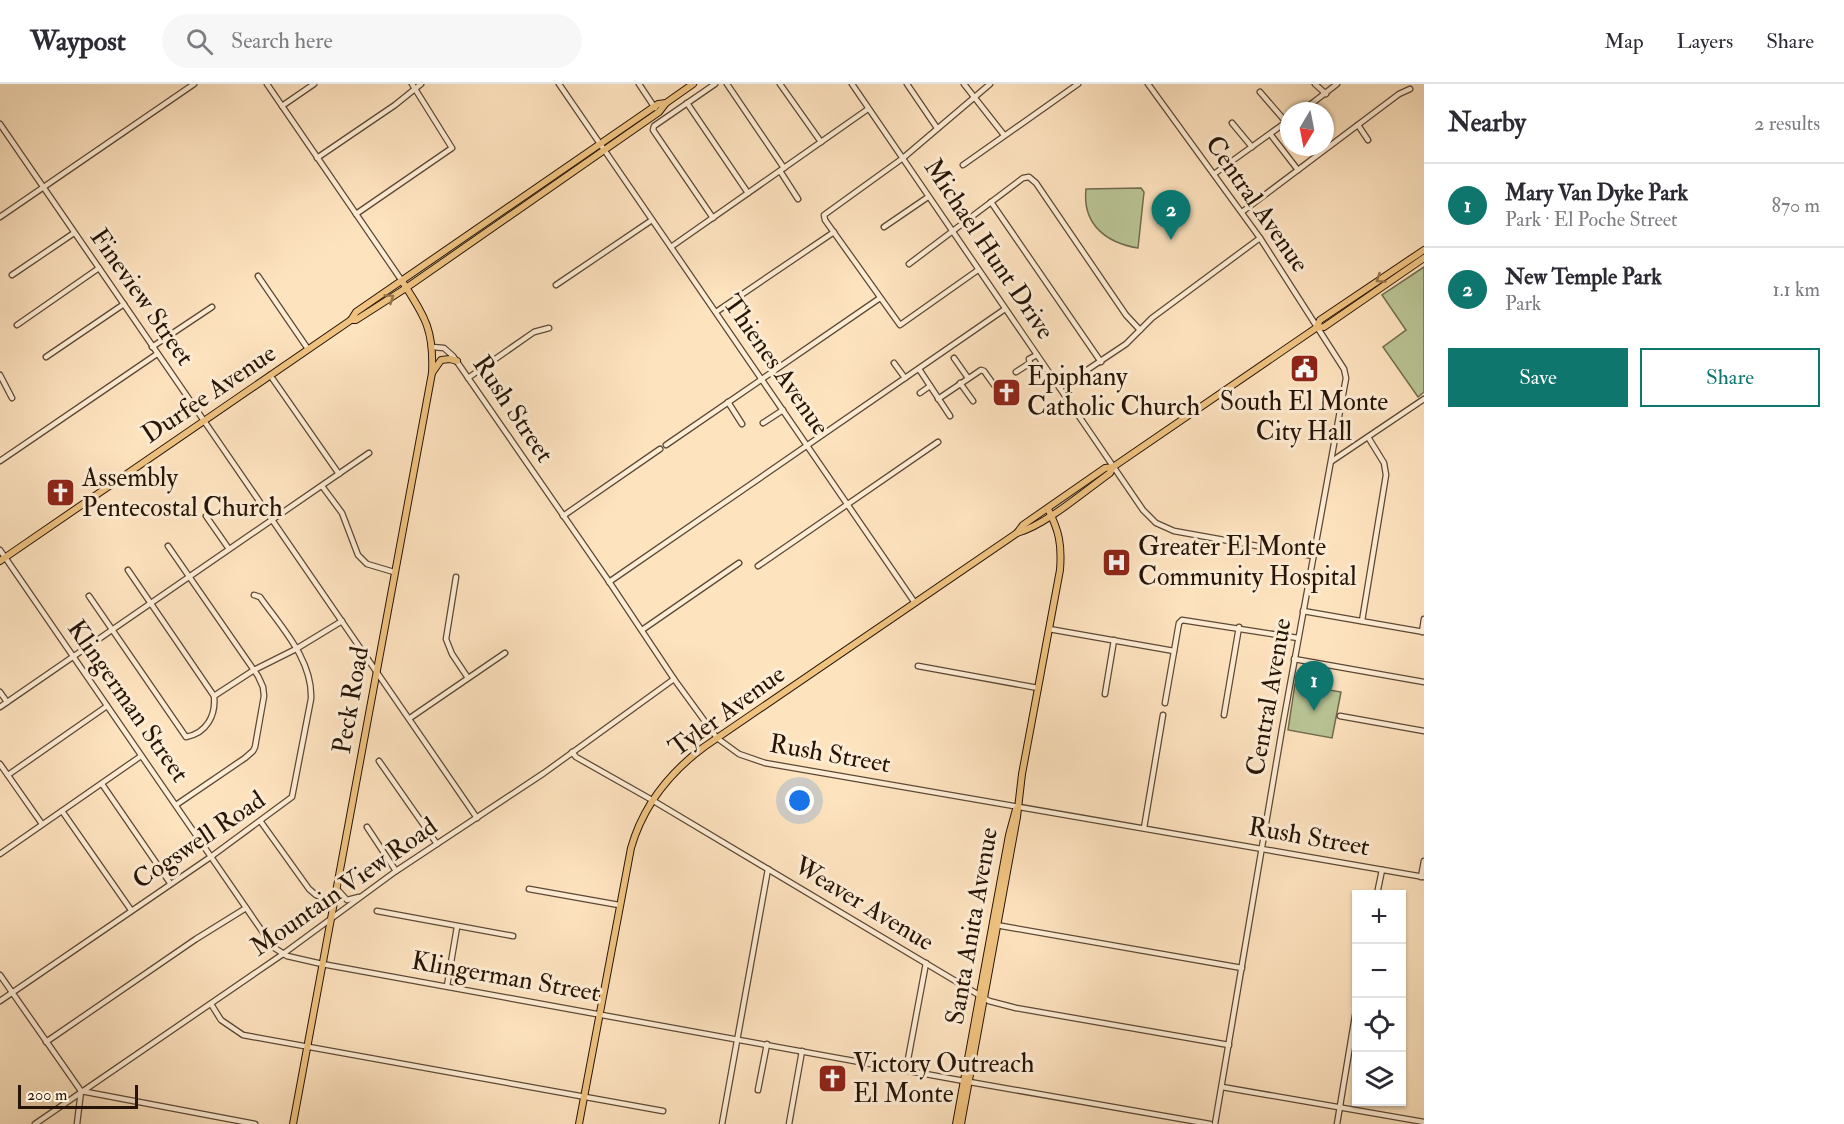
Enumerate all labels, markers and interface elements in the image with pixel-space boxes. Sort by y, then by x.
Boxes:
search box [162,14,582,68]
text: Waypost [30,24,126,59]
icon: search [183,25,216,58]
text: Search here [231,27,333,55]
text: Map [1604,28,1644,55]
text: Layers [1677,28,1733,55]
text: Share [1766,28,1814,55]
north arrow [1280,102,1334,156]
text: Nearby [1448,107,1526,139]
text: 2 results [1754,111,1820,136]
street label: Central Avenue [1198,130,1316,279]
street label: Michael Hunt Drive [917,153,1061,345]
text: Mary Van Dyke Park [1505,179,1688,207]
pin: 2 [1152,190,1190,240]
text: 1 [1464,193,1471,218]
text: 870 m [1772,193,1820,218]
text: Park · El Poche Street [1505,207,1678,232]
street label: Fineview Street [83,222,201,372]
text: New Temple Park [1505,263,1662,291]
one-way arrow [1376,272,1387,283]
text: 2 [1462,277,1473,302]
text: 1.1 km [1773,277,1820,302]
street label: Thienes Avenue [716,288,836,442]
text: Park [1505,291,1541,316]
one-way arrow [384,294,395,305]
street label: Durfee Avenue [136,337,282,451]
button: Save [1448,348,1628,407]
button: Share [1640,348,1820,407]
street label: Rush Street [466,349,560,469]
public building icon: South El Monte City Hall [1288,352,1320,384]
place label: Epiphany Catholic Church [1027,361,1201,423]
church icon: Epiphany Catholic Church [990,376,1022,408]
place label: South El Monte City Hall [1220,386,1388,448]
place label: Assembly Pentecostal Church [81,462,283,524]
church icon: Assembly Pentecostal Church [45,477,77,509]
place label: Greater El Monte Community Hospital [1138,531,1357,594]
hospital icon: Greater El Monte Community Hospital [1101,546,1133,578]
street label: Klingerman Street [60,614,196,788]
street label: Central Avenue [1239,616,1299,778]
street label: Peck Road [326,644,376,756]
street label: Tyler Avenue [663,658,792,764]
pin: 1 [1294,662,1334,711]
street label: Rush Street [767,728,893,780]
street label: Cogswell Road [127,784,272,896]
your location [785,786,814,815]
street label: Mountain View Road [244,811,444,963]
street label: Rush Street [1246,811,1372,863]
street label: Santa Anita Avenue [939,825,1005,1027]
street label: Weaver Avenue [787,849,940,958]
map controls [1352,890,1406,1106]
button: + [1352,890,1406,944]
button: − [1352,944,1406,998]
street label: Klingerman Street [409,945,603,1009]
button: locate [1352,998,1406,1052]
place label: Victory Outreach El Monte [853,1048,1035,1110]
button: layers [1352,1052,1406,1106]
church icon: Victory Outreach El Monte [816,1063,848,1095]
scale bar [18,1082,138,1110]
text: 200 m [27,1085,67,1105]

